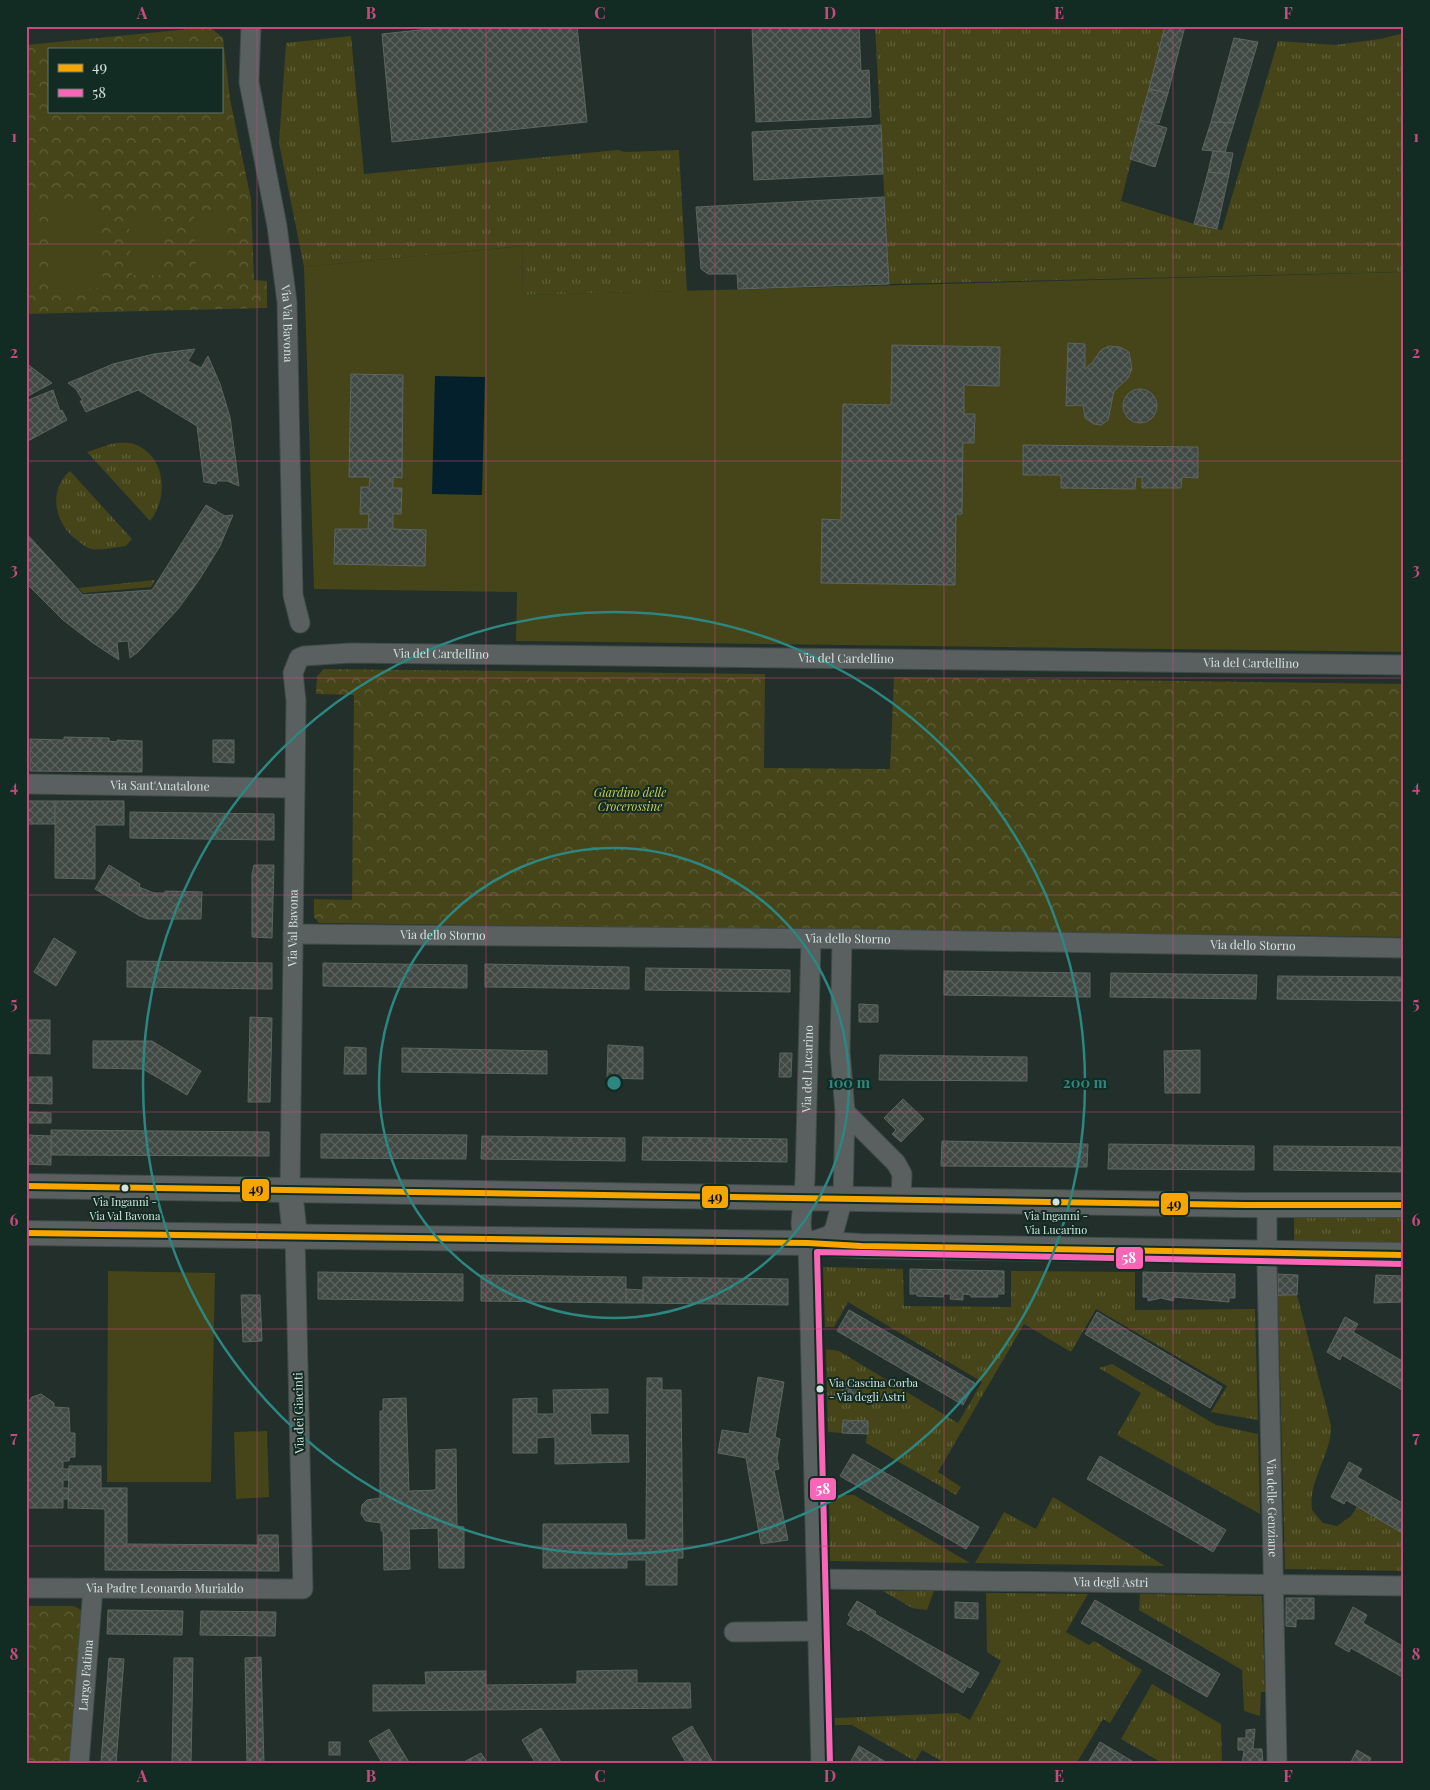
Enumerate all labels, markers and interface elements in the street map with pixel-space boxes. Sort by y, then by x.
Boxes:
text: A [136,2,148,23]
text: B [366,2,377,23]
text: C [594,2,606,23]
text: D [824,2,836,23]
text: E [1054,2,1064,23]
text: F [1283,2,1293,23]
legend [48,48,222,112]
text: 49 [92,56,107,76]
text: 58 [92,82,106,102]
text: 1 [11,125,17,146]
text: 1 [1413,125,1419,146]
street label: Via Val Bavona [278,283,297,362]
text: 2 [10,341,18,362]
text: 2 [1412,341,1420,362]
text: 3 [10,558,18,579]
text: 3 [1412,558,1420,579]
street label: Via del Cardellino [392,644,490,662]
street label: Via del Cardellino [797,649,894,666]
street label: Via del Cardellino [1202,654,1299,671]
text: 4 [10,775,18,796]
text: 4 [1412,775,1420,796]
street label: Via Sant'Anatalone [109,776,210,794]
park label: Giardino delle Crocerossine [594,784,666,814]
street label: Via Val Bavona [284,889,301,968]
street label: Via dello Storno [399,926,486,943]
street label: Via dello Storno [804,930,891,947]
street label: Via dello Storno [1209,936,1296,953]
text: 5 [10,992,18,1013]
text: 5 [1412,992,1420,1013]
street label: Via del Lucarino [798,1024,816,1114]
text: 100 m [828,1072,871,1092]
text: 200 m [1063,1072,1108,1092]
centre of rings [605,1074,623,1092]
line badge: 49 [241,1178,270,1202]
text: 49 [248,1179,264,1198]
marker: Via Inganni - Via Val Bavona [120,1183,130,1193]
line badge: 49 [701,1185,729,1209]
text: 49 [707,1187,723,1206]
line badge: 49 [1160,1192,1189,1216]
place label: Via Inganni - Via Val Bavona [89,1194,161,1223]
text: 49 [1166,1194,1182,1213]
marker: Via Inganni - Via Lucarino [1051,1197,1061,1207]
place label: Via Inganni - Via Lucarino [1023,1208,1088,1237]
text: 6 [10,1209,19,1230]
text: 6 [1412,1209,1421,1230]
line badge: 58 [1115,1246,1144,1270]
text: 58 [1122,1248,1136,1267]
street label: Via dei Giacinti [289,1372,307,1455]
place label: Via Cascina Corba - Via degli Astri [828,1375,919,1404]
marker: Via Cascina Corba - Via degli Astri [815,1384,825,1394]
text: 7 [10,1426,18,1447]
text: 7 [1412,1426,1420,1447]
street label: Via delle Genziane [1264,1457,1282,1557]
line badge: 58 [809,1477,837,1501]
text: 58 [816,1479,830,1498]
street label: Via degli Astri [1073,1573,1149,1590]
street label: Via Padre Leonardo Murialdo [85,1579,244,1596]
street label: Largo Fatima [74,1639,96,1711]
text: 8 [10,1643,19,1664]
text: 8 [1412,1643,1421,1664]
text: A [136,1765,148,1786]
text: B [366,1765,377,1786]
text: C [594,1765,606,1786]
text: D [824,1765,836,1786]
text: E [1054,1765,1064,1786]
text: F [1283,1765,1293,1786]

